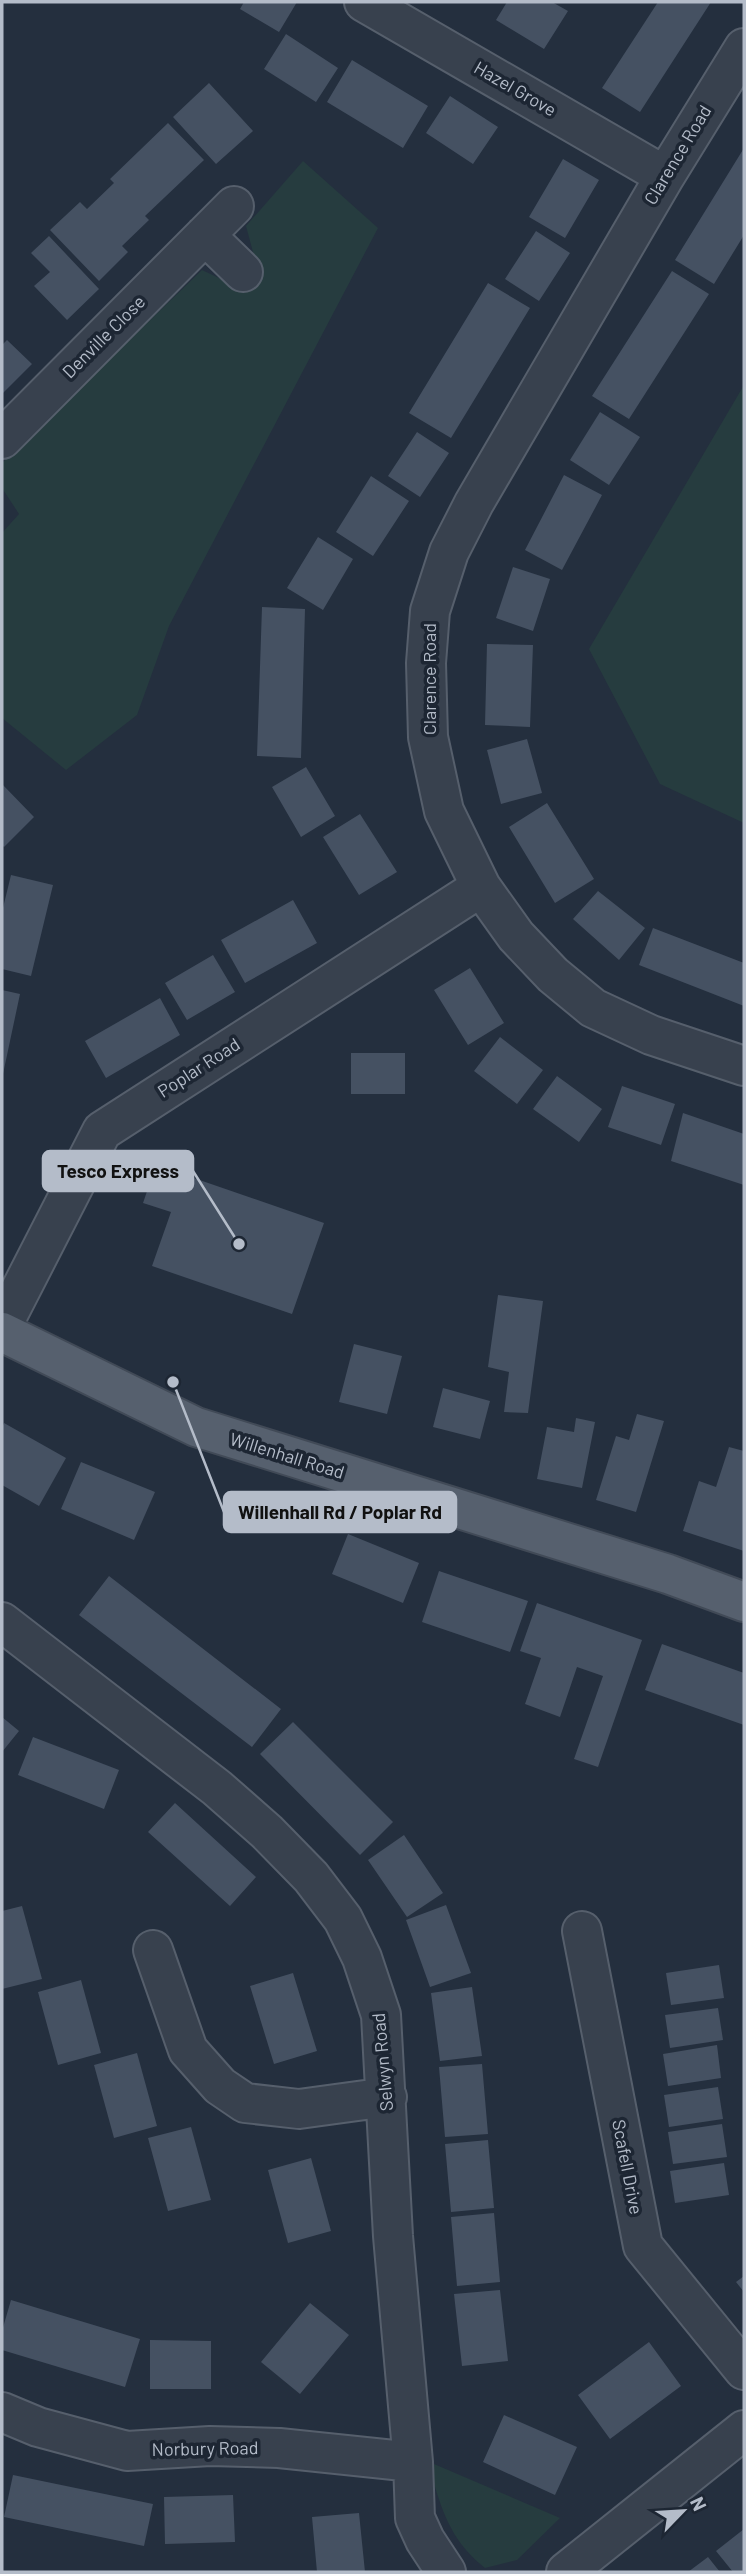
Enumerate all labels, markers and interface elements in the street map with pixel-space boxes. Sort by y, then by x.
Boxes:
street label: Hazel Grove [471,56,560,120]
street label: Clarence Road [639,101,715,208]
street label: Denville Close [57,290,149,382]
street label: Clarence Road [418,623,440,735]
street label: Poplar Road [153,1033,244,1102]
callout: Tesco Express [43,1151,193,1191]
text: Tesco Express [57,1159,179,1182]
street label: Willenhall Road [227,1427,347,1483]
callout: Willenhall Rd / Poplar Rd [224,1492,456,1532]
text: Willenhall Rd / Poplar Rd [238,1500,442,1523]
street label: Selwyn Road [367,2012,397,2112]
street label: Scafell Drive [608,2118,648,2216]
street label: Norbury Road [151,2436,259,2460]
north arrow [648,2476,718,2546]
text: N [686,2493,712,2514]

